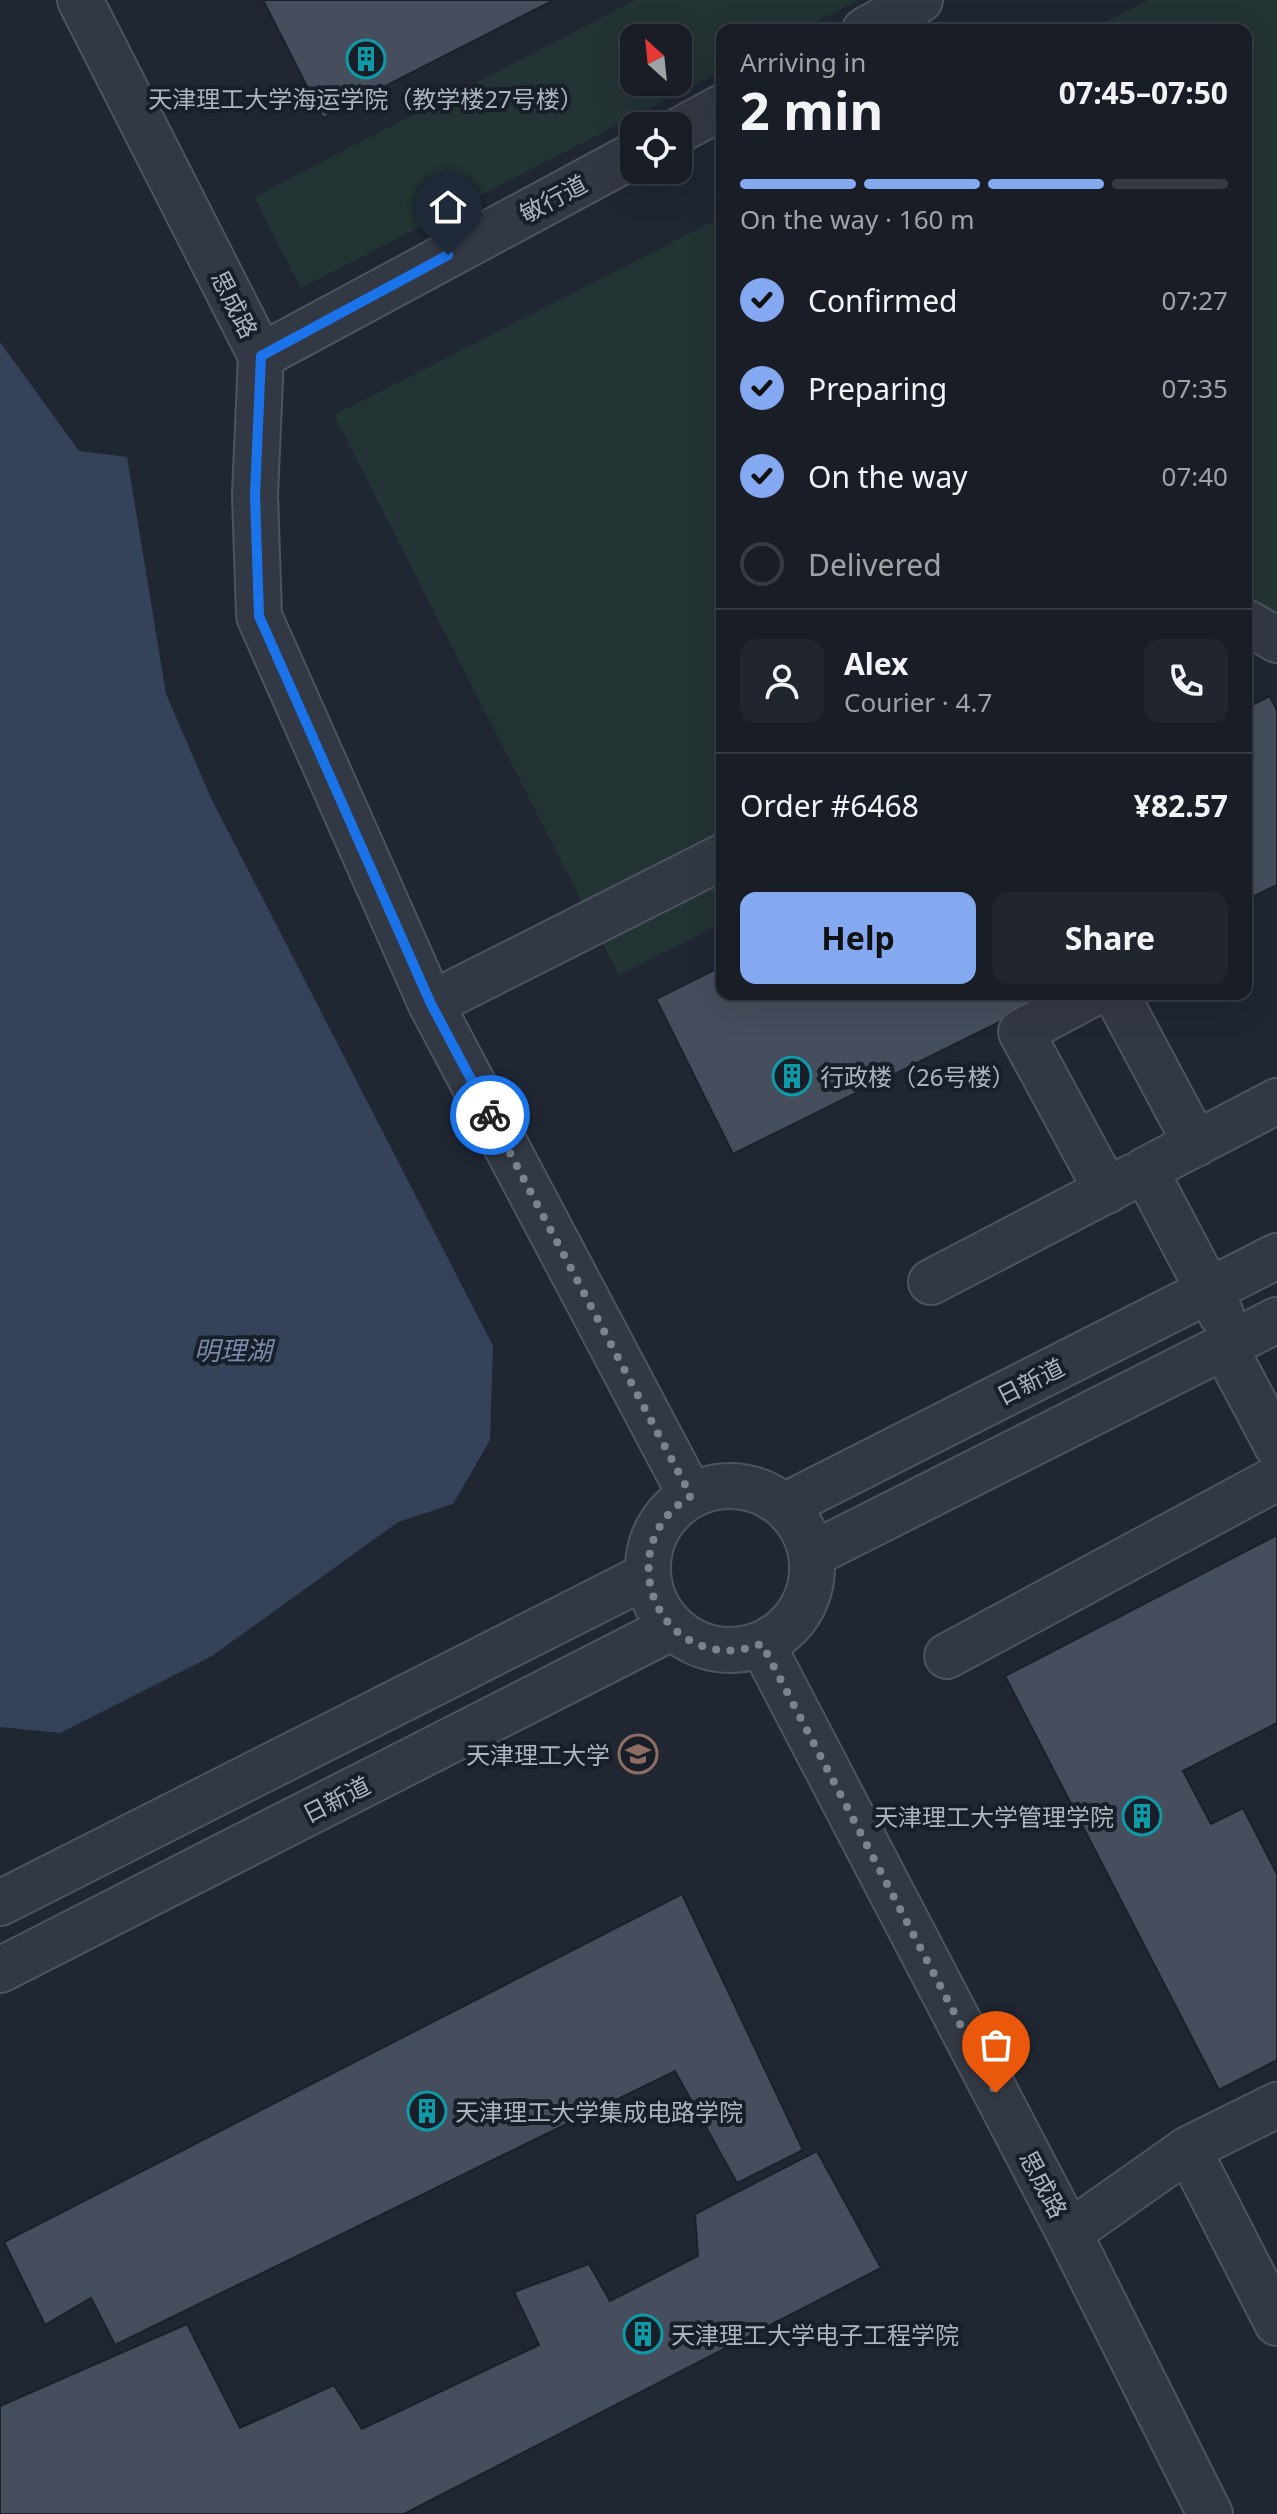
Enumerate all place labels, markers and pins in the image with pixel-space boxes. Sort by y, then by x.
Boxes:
building icon: 天津理工大学海运学院（教学楼27号楼） [345,38,387,80]
place label: 天津理工大学海运学院（教学楼27号楼） [148,82,584,115]
pin [414,173,482,255]
building icon: 行政楼（26号楼） [771,1055,813,1097]
place label: 行政楼（26号楼） [820,1060,1015,1093]
school or university icon: 天津理工大学 [617,1733,659,1775]
place label: 天津理工大学 [466,1738,610,1771]
building icon: 天津理工大学管理学院 [1121,1795,1163,1837]
place label: 天津理工大学管理学院 [874,1800,1114,1833]
pin [962,2011,1030,2093]
building icon: 天津理工大学集成电路学院 [406,2090,448,2132]
place label: 天津理工大学集成电路学院 [455,2095,743,2128]
building icon: 天津理工大学电子工程学院 [622,2313,664,2355]
place label: 天津理工大学电子工程学院 [671,2318,959,2351]

